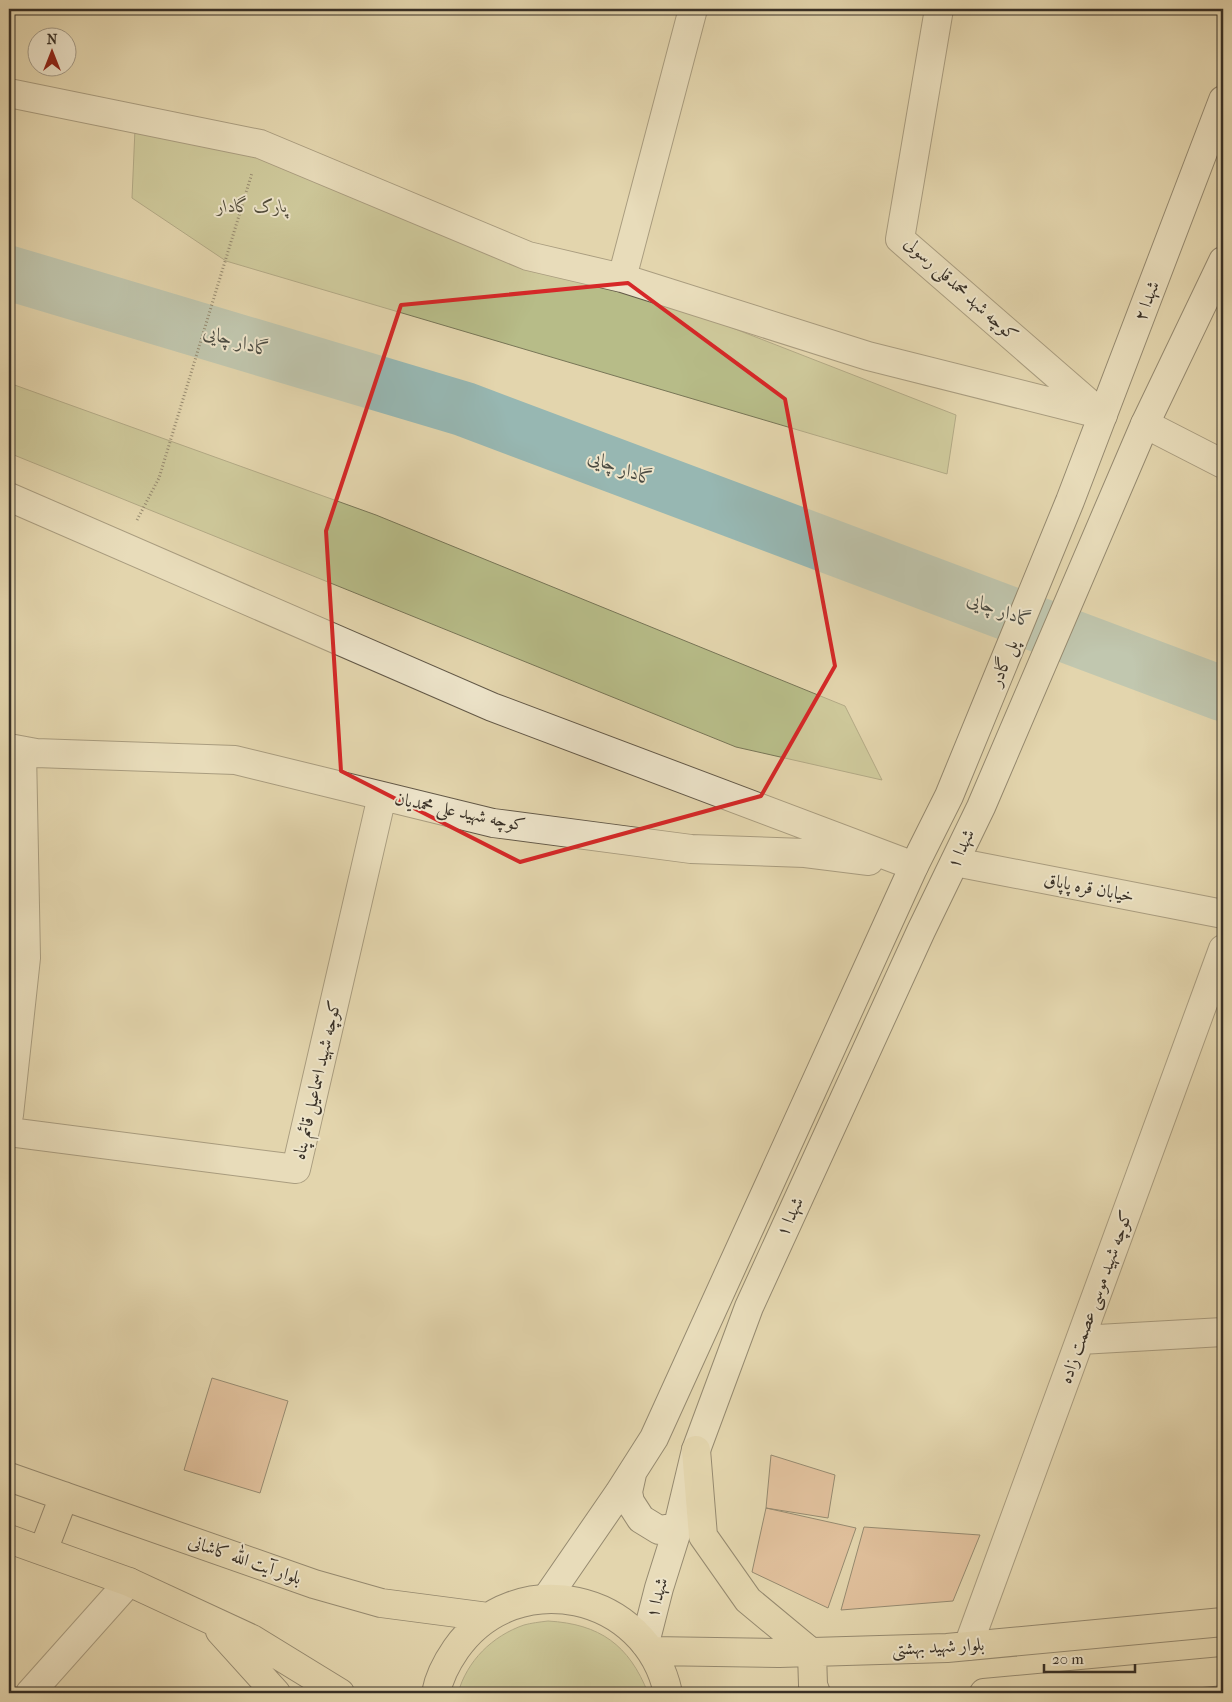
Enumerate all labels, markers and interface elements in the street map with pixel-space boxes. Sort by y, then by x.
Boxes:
north arrow [28,28,78,78]
text: N [47,31,58,48]
park label: پارک گادار [216,195,289,219]
street label: کوچه شهد محمدقلی رسولی [898,232,1022,347]
street label: شهدا ۲ [1130,278,1165,324]
water label: گادار چایی [200,319,273,364]
water label: گادار چایی [584,444,657,492]
water label: گادار چایی [963,586,1036,634]
street label: پل گادر [984,635,1025,692]
street label: کوچه شهید علی محمدیان [392,788,527,838]
street label: شهدا ۱ [943,826,980,873]
street label: خیابان قره پاپاق [1042,869,1136,909]
street label: کوچه شهید اسماعیل قائم پناه [288,998,350,1163]
street label: شهدا ۱ [772,1194,809,1241]
street label: کوچه شهید موسی عصمت زاده [1055,1208,1139,1387]
street label: بلوار آیت الله کاشانی [185,1527,306,1590]
street label: شهدا ۱ [642,1575,673,1621]
street label: بلوار شهید بهشتی [891,1634,985,1662]
scale bar [1044,1642,1136,1674]
text: 20 m [1052,1650,1084,1668]

